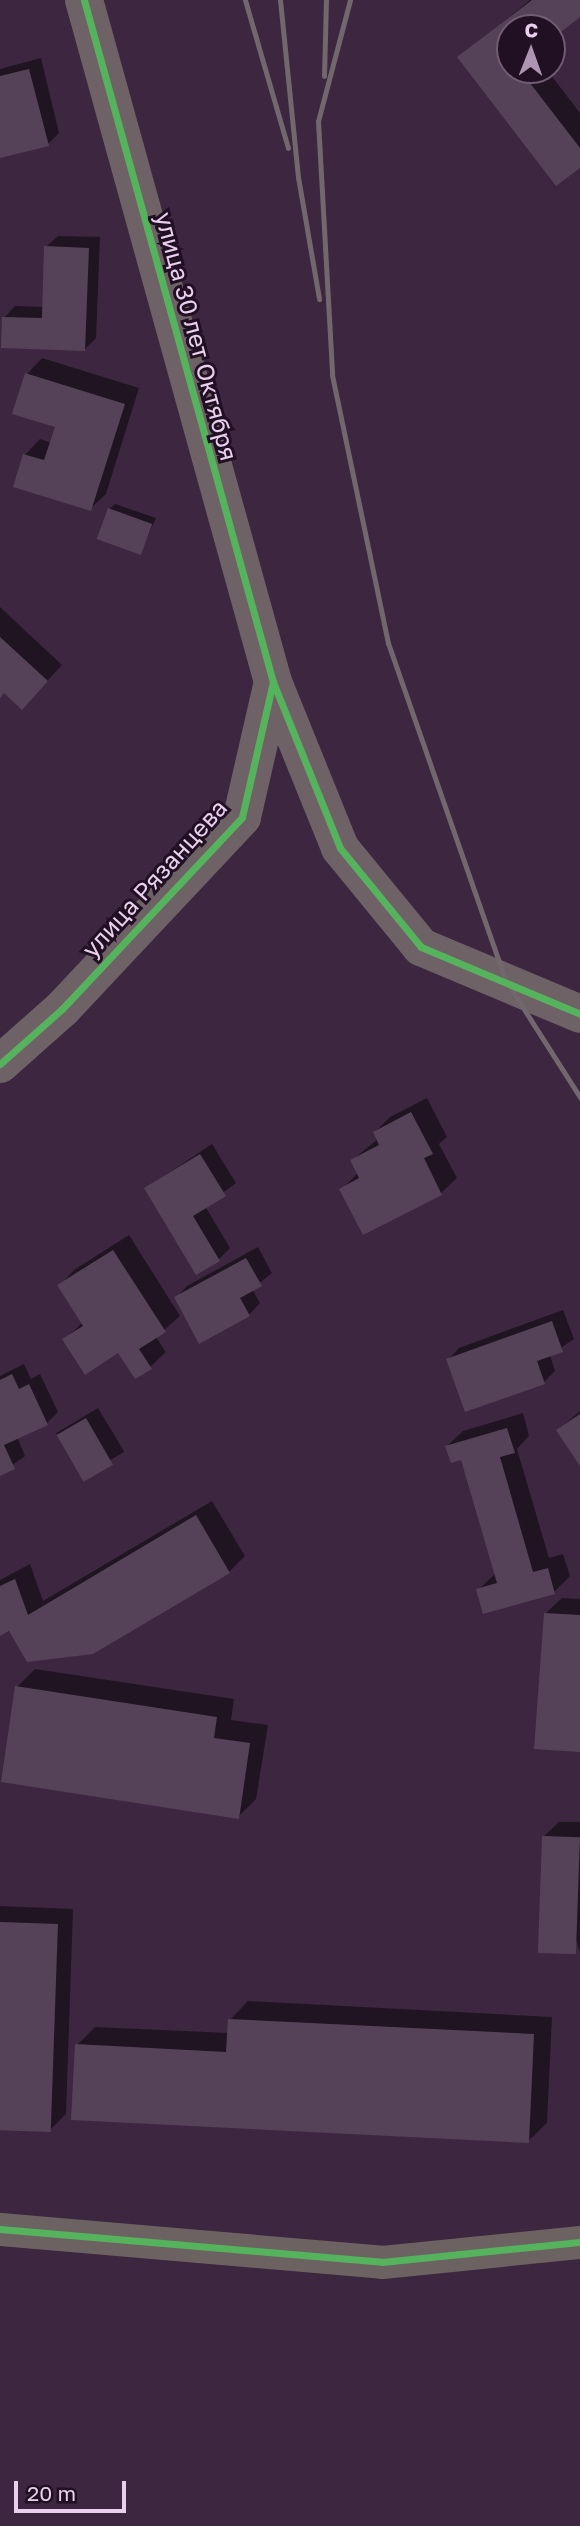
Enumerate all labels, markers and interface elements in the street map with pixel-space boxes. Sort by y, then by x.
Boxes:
north arrow [496,14,566,84]
text: С [524,18,538,41]
street label: улица 30 лет Октября [150,209,244,463]
street label: улица Рязанцева [76,793,232,963]
scale bar [18,2466,130,2510]
text: 20 m [27,2480,76,2506]

